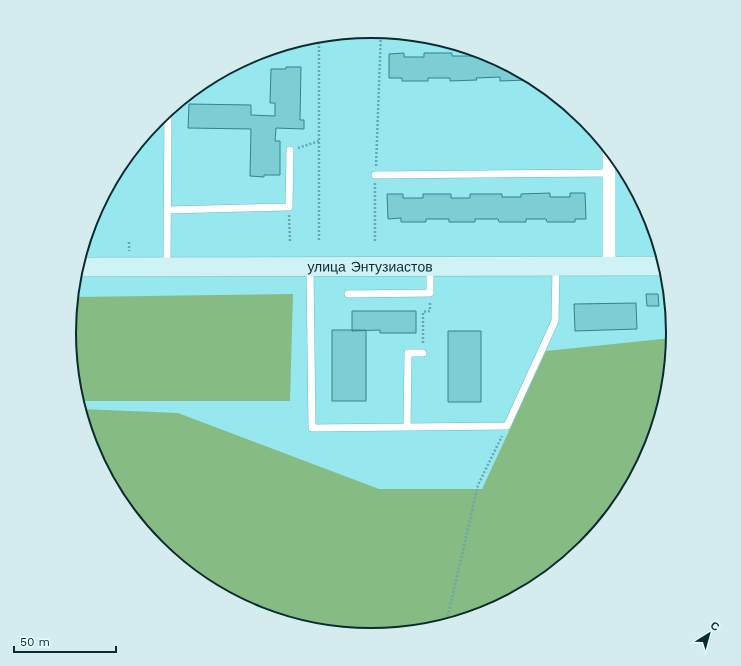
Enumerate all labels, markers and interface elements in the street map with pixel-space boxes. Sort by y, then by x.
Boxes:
street label: улица Энтузиастов [307,258,433,275]
north arrow [689,614,729,654]
text: С [708,619,722,634]
scale bar [14,628,116,654]
text: 50 m [20,635,50,649]

